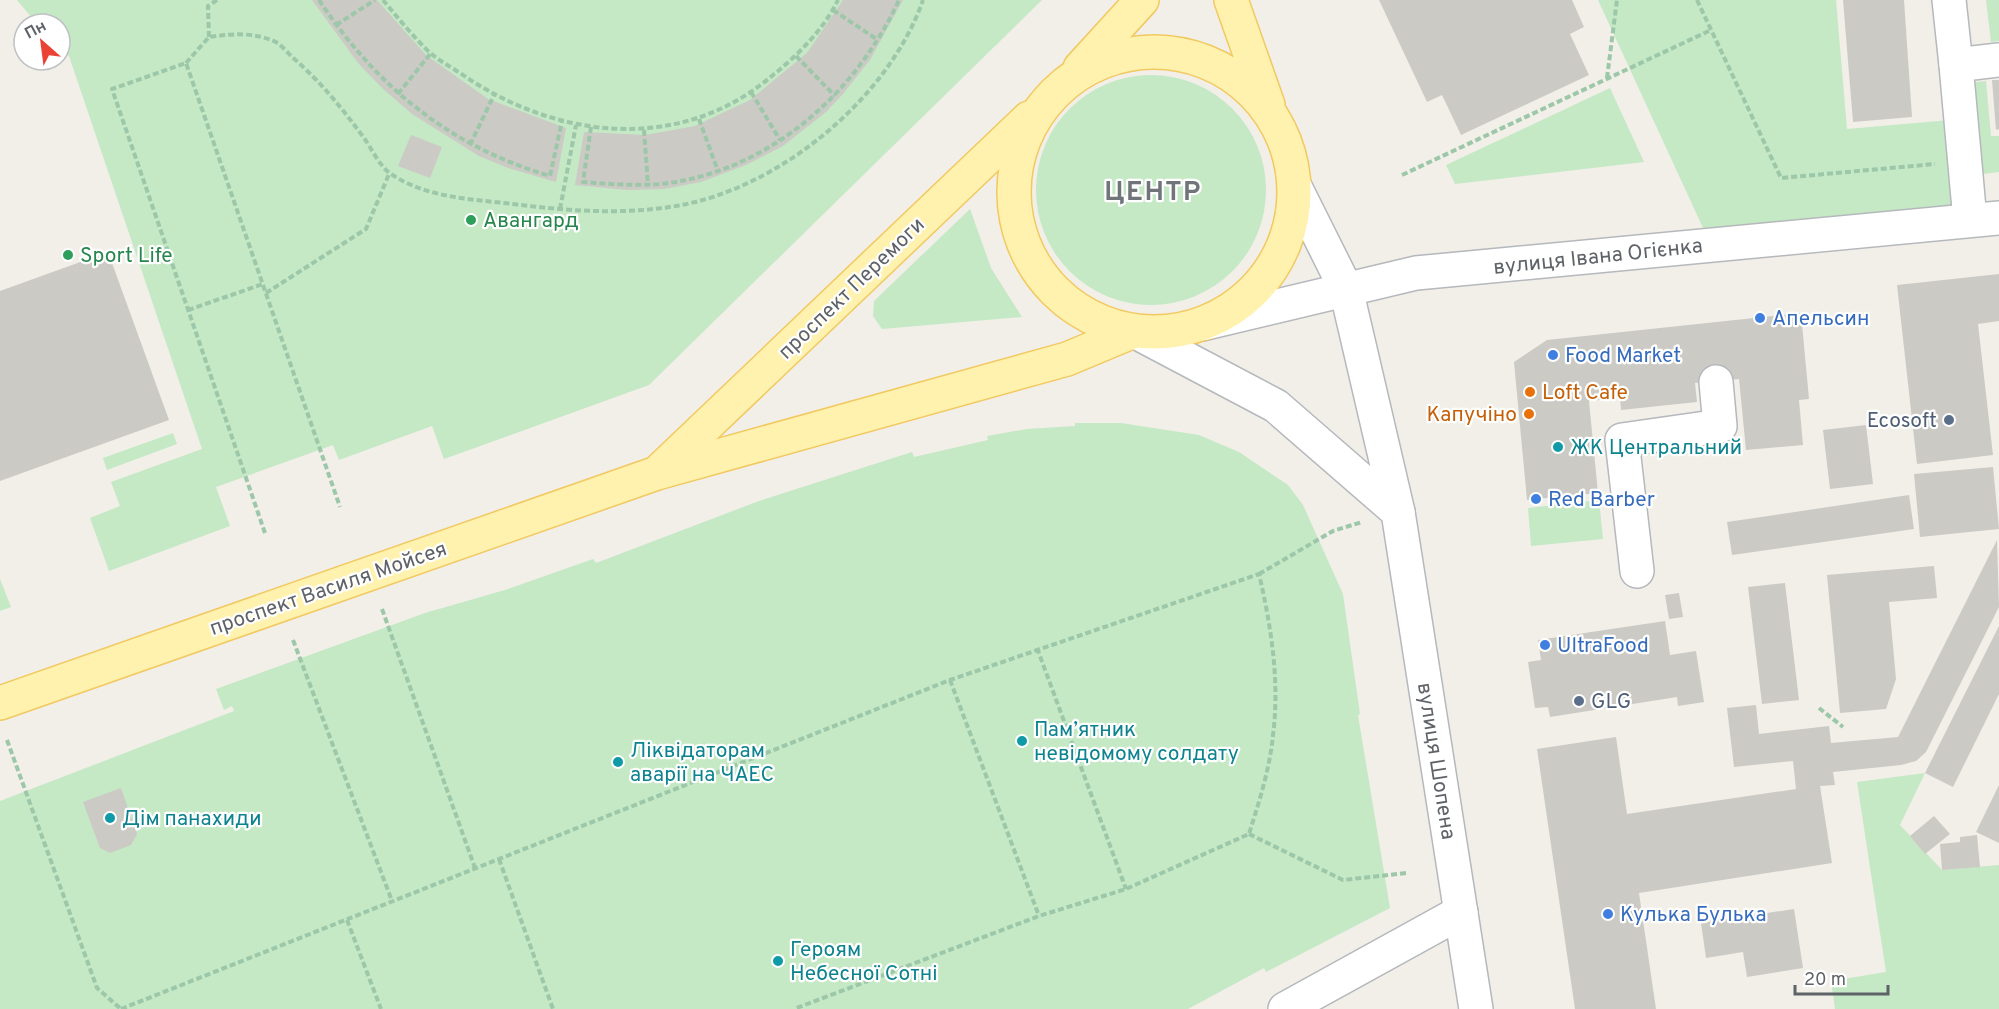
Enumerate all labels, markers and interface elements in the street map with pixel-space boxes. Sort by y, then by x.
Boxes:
north arrow [12,12,72,72]
text: Пн [22,17,50,44]
district label: ЦЕНТР [1104,176,1202,210]
place label: Авангард [483,208,579,235]
street label: проспект Перемоги [773,212,931,366]
marker: Авангард [464,213,478,227]
street label: вулиця Івана Огієнка [1492,233,1704,282]
place label: Sport Life [80,243,173,270]
marker: Sport Life [61,248,75,262]
place label: Апельсин [1772,306,1870,333]
marker: Апельсин [1753,311,1767,325]
place label: Food Market [1565,343,1681,370]
marker: Food Market [1546,348,1560,362]
place label: Loft Cafe [1542,380,1628,407]
marker: Loft Cafe [1523,385,1537,399]
place label: Капучіно [1427,402,1517,429]
marker: Капучіно [1522,407,1536,421]
place label: Ecosoft [1867,408,1937,435]
marker: Ecosoft [1942,413,1956,427]
place label: ЖК Центральний [1570,435,1742,462]
marker: ЖК Центральний [1551,440,1565,454]
place label: Red Barber [1548,487,1655,514]
marker: Red Barber [1529,492,1543,506]
street label: проспект Василя Мойсея [206,536,451,643]
place label: UltraFood [1557,633,1649,660]
marker: UltraFood [1538,638,1552,652]
street label: вулиця Шопена [1410,681,1461,842]
place label: GLG [1591,689,1631,716]
marker: GLG [1572,694,1586,708]
place label: Пам’ятник невідомому солдату [1034,717,1239,768]
marker: Пам’ятник невідомому солдату [1015,734,1029,748]
place label: Ліквідаторам аварії на ЧАЕС [630,738,774,789]
marker: Ліквідаторам аварії на ЧАЕС [611,755,625,769]
place label: Дім панахиди [122,806,262,833]
marker: Дім панахиди [103,811,117,825]
place label: Кулька Булька [1620,902,1767,929]
marker: Кулька Булька [1601,907,1615,921]
place label: Героям Небесної Сотні [790,937,938,988]
marker: Героям Небесної Сотні [771,954,785,968]
scale bar [1795,958,1888,996]
text: 20 m [1804,969,1846,992]

